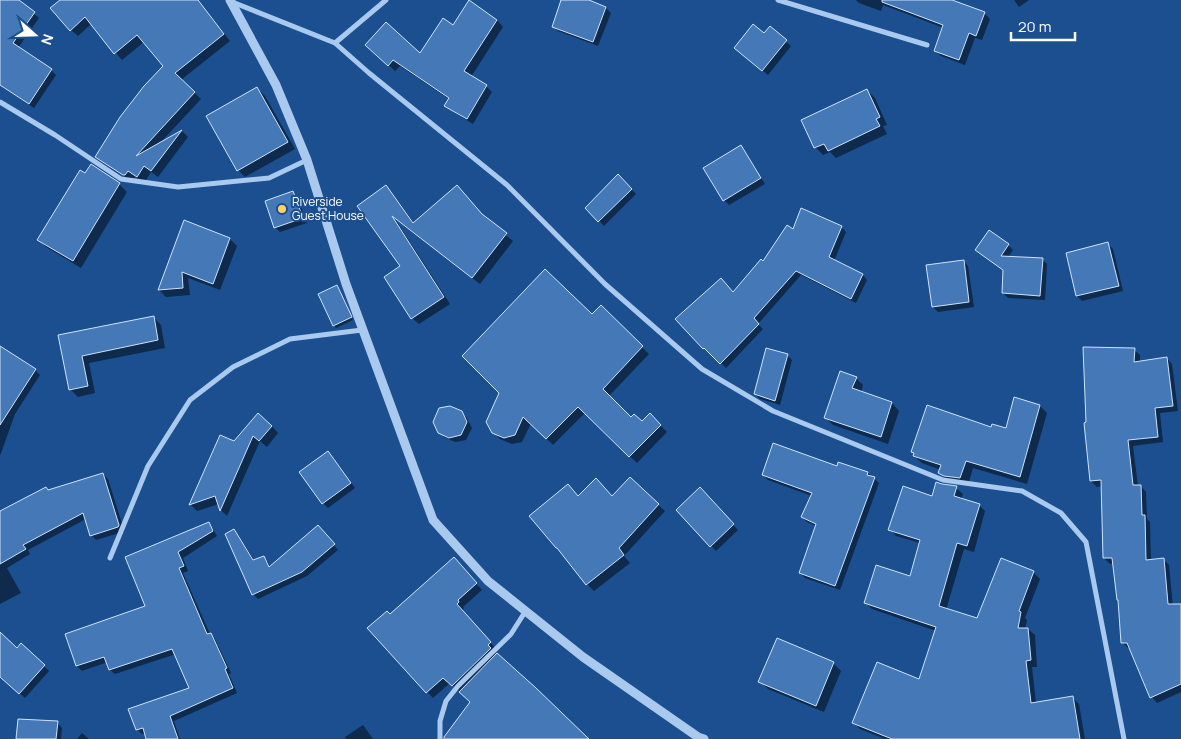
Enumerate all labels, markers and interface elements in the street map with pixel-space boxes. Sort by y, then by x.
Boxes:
north arrow [10,10,60,60]
scale bar [1011,10,1075,42]
text: 20 m [1018,16,1051,37]
text: N [37,32,58,48]
place label: Riverside Guest House [292,193,364,224]
marker: Riverside Guest House [276,203,288,215]

